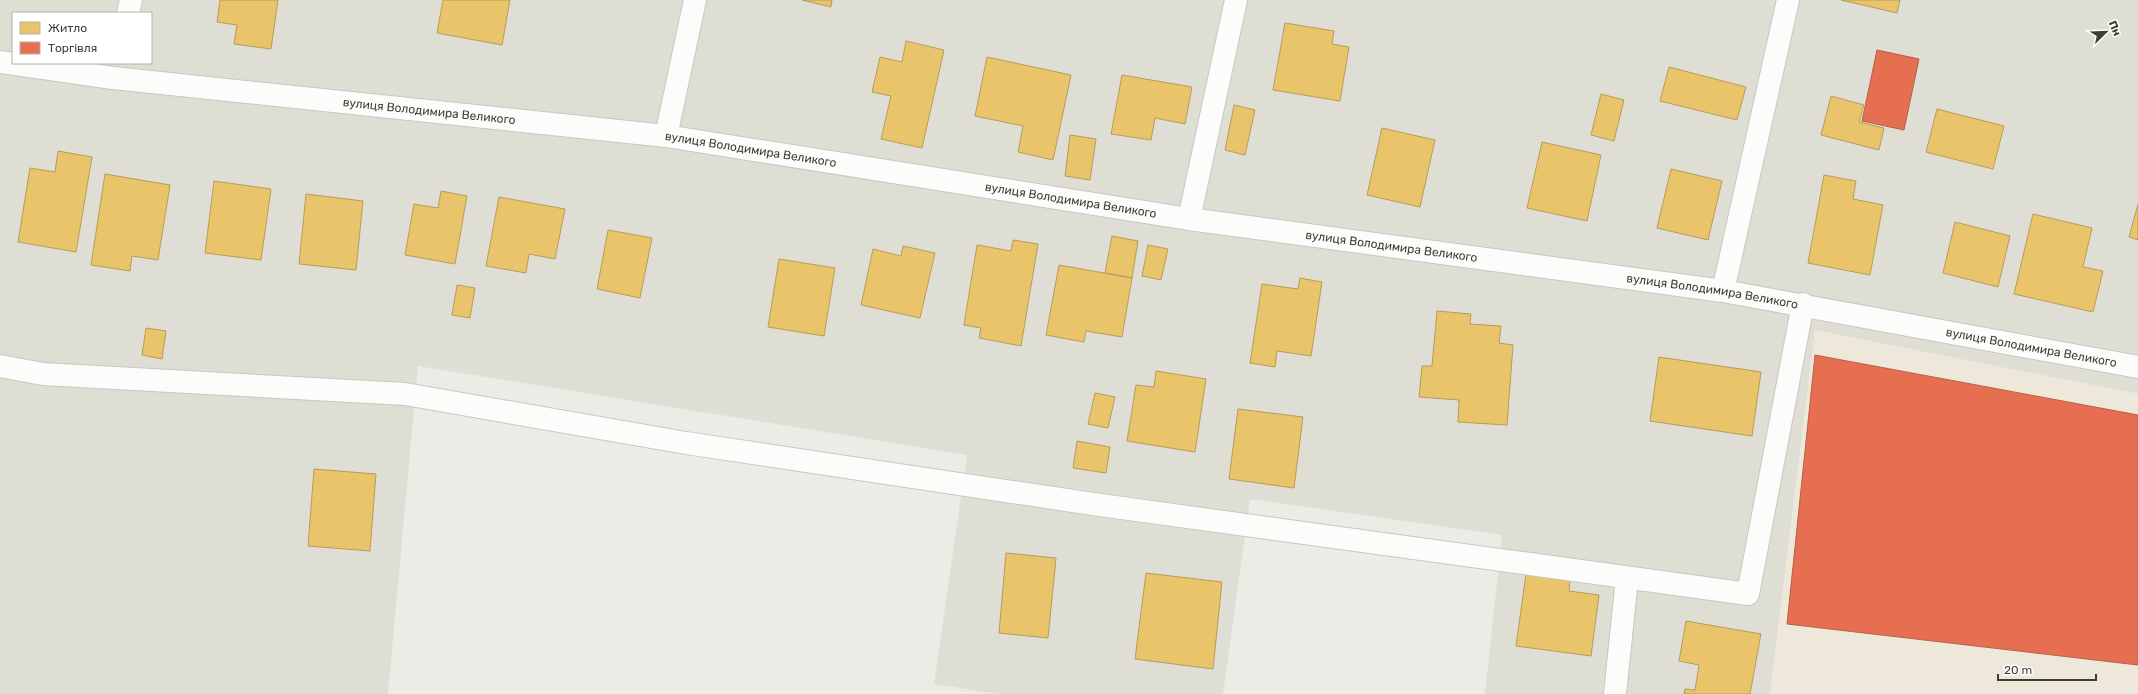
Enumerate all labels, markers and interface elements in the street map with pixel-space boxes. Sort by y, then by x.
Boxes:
legend [12,12,152,64]
north arrow [2086,12,2126,52]
text: Пн [2106,19,2124,38]
text: Житло [48,21,87,35]
text: Торгівля [48,41,97,55]
street label: вулиця Володимира Великого [342,95,516,127]
street label: вулиця Володимира Великого [664,129,838,170]
street label: вулиця Володимира Великого [984,180,1158,221]
street label: вулиця Володимира Великого [1305,228,1479,265]
street label: вулиця Володимира Великого [1626,271,1799,312]
street label: вулиця Володимира Великого [1945,325,2118,370]
scale bar [1998,656,2096,682]
text: 20 m [2004,663,2032,677]

